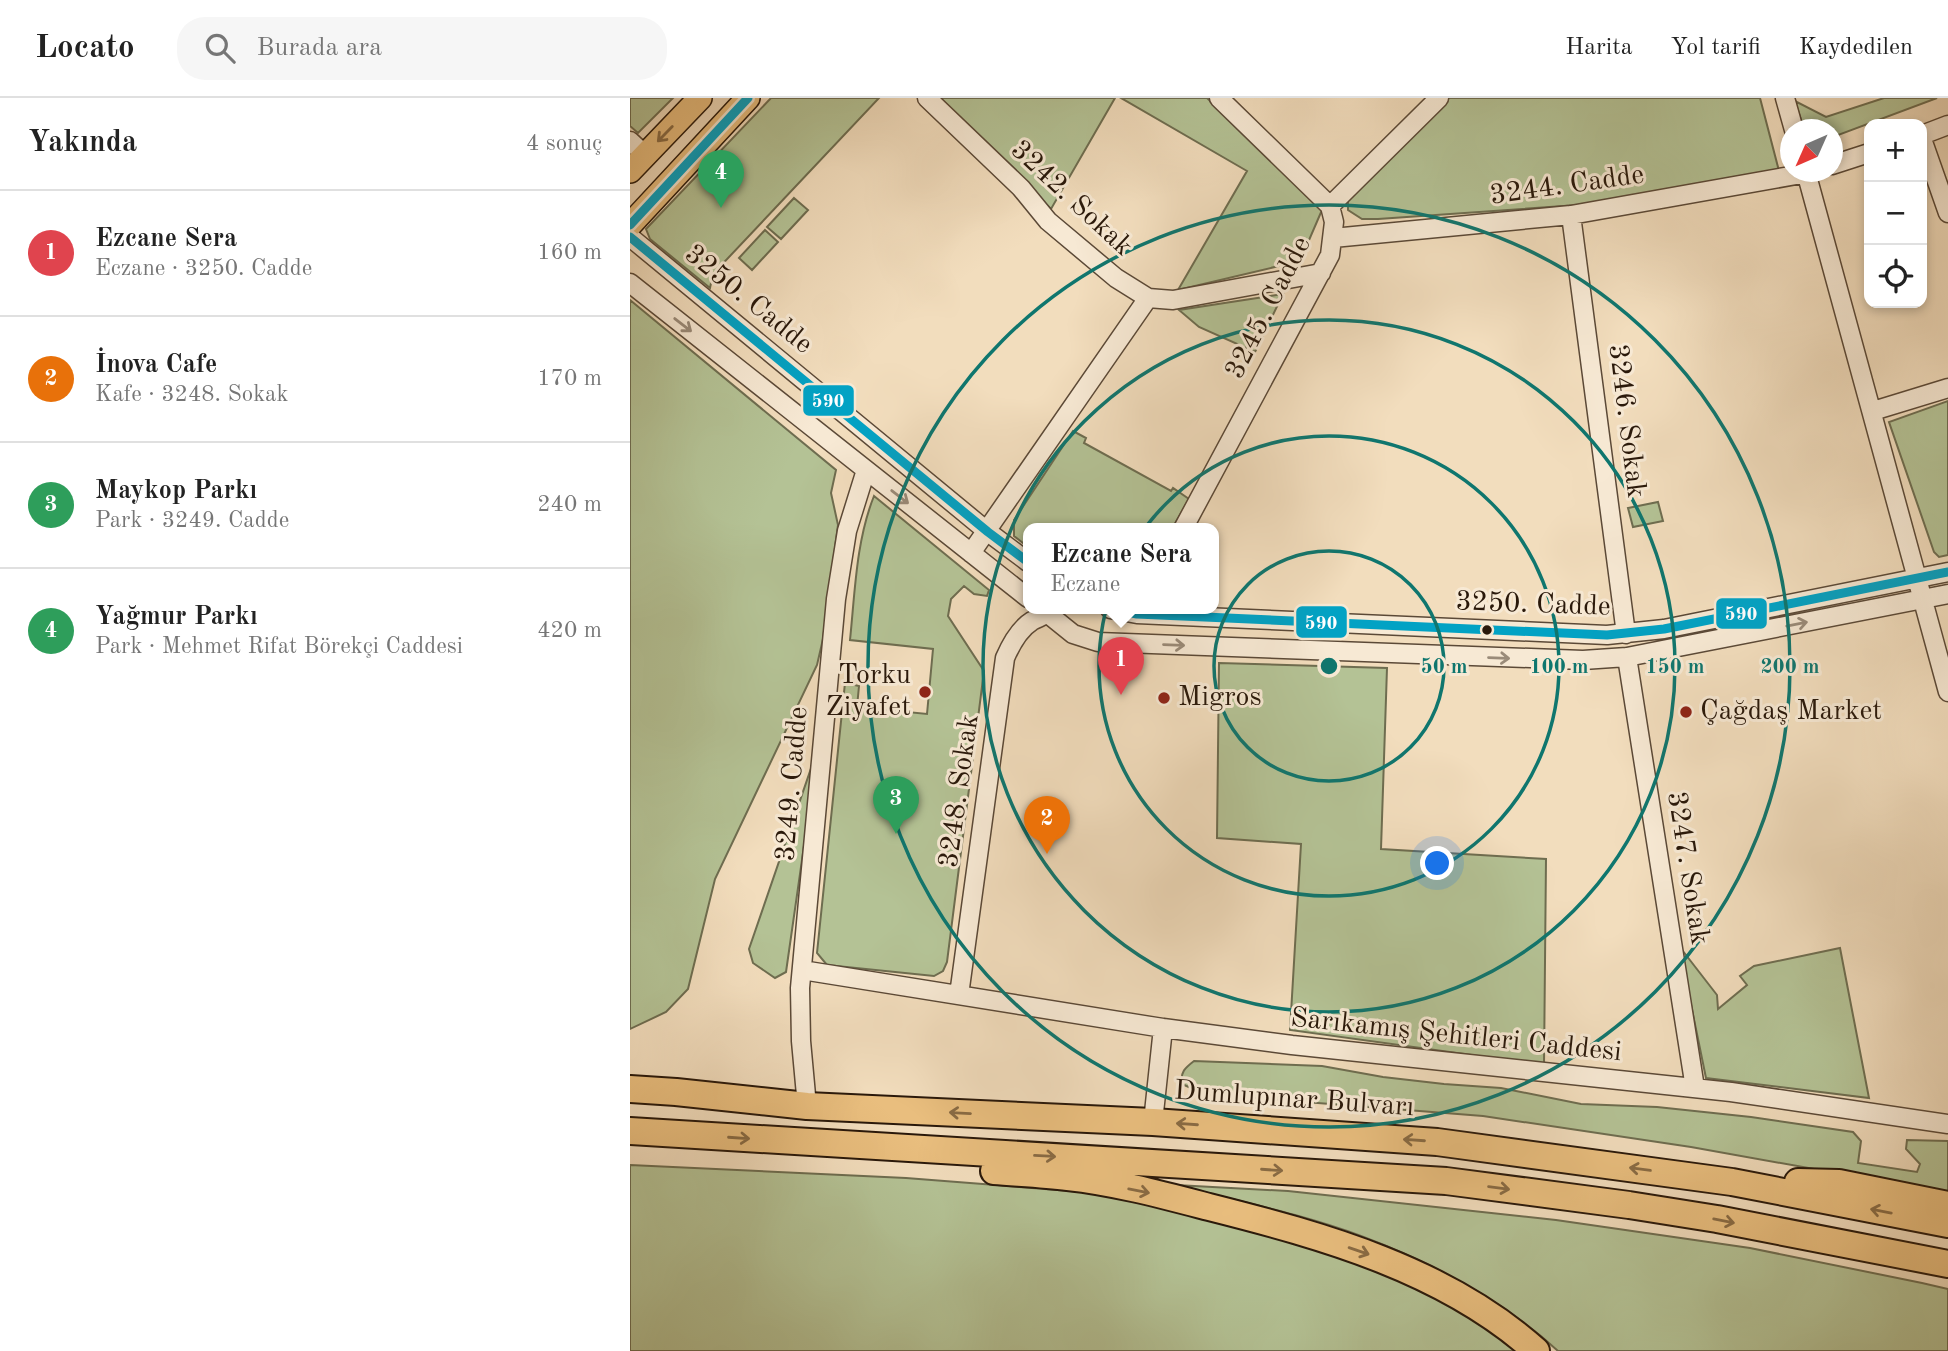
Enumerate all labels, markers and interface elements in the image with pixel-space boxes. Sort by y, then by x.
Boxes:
search box [177,17,667,80]
icon: search [201,29,239,67]
text: Locato [35,32,135,65]
text: Burada ara [257,35,382,61]
text: Harita [1565,36,1633,60]
text: Yol tarifi [1671,36,1761,60]
text: Kaydedilen [1799,36,1913,60]
north arrow [1780,119,1843,182]
map controls [1864,119,1927,308]
button: + [1864,119,1927,182]
one-way arrow [657,126,674,143]
text: Yakında [28,128,137,158]
text: 4 sonuç [526,132,602,155]
street label: 3242. Sokak [1005,136,1137,262]
pin: 4 [698,150,744,208]
street label: 3244. Cadde [1488,161,1646,211]
button: − [1864,182,1927,245]
text: Ezcane Sera [95,226,237,252]
street label: 3245. Cadde [1221,232,1317,384]
street label: 3250. Cadde [679,240,817,360]
text: 1 [44,241,58,264]
text: 160 m [537,241,602,264]
button: locate [1864,245,1927,308]
text: Eczane · 3250. Cadde [95,257,312,280]
one-way arrow [674,318,692,333]
street label: 3246. Sokak [1603,342,1649,500]
text: İnova Cafe [95,352,217,378]
text: 2 [44,367,58,390]
text: 170 m [537,367,602,390]
text: Kafe · 3248. Sokak [95,383,288,406]
line badge: 590 [802,384,855,417]
text: 590 [811,393,845,412]
text: Maykop Parkı [95,478,257,504]
one-way arrow [891,489,909,505]
text: 3 [44,493,58,516]
text: 240 m [537,493,602,516]
text: Park · 3249. Cadde [95,509,289,532]
popup [1023,523,1219,614]
text: Ezcane Sera [1050,542,1192,568]
text: Eczane [1050,573,1120,596]
street label: 3250. Cadde [1455,588,1611,622]
line badge: 590 [1715,597,1768,630]
text: Yağmur Parkı [95,604,258,630]
line badge: 590 [1295,605,1348,639]
text: 590 [1724,606,1758,625]
text: 590 [1304,615,1338,634]
one-way arrow [1785,616,1808,630]
text: 4 [44,619,58,642]
text: 420 m [537,619,602,642]
unlabelled marker [1480,623,1494,637]
text: Park · Mehmet Rifat Börekçi Caddesi [95,635,463,658]
pin: 1 [1098,637,1144,695]
one-way arrow [1162,638,1185,651]
one-way arrow [1488,651,1511,664]
centre of rings [1317,654,1341,678]
text: 50 m [1420,657,1468,678]
text: 100 m [1529,657,1589,678]
text: 150 m [1645,657,1705,678]
text: 200 m [1760,657,1820,678]
place label: Torku Ziyafet [825,662,911,722]
marker: Torku Ziyafet [917,684,933,700]
place label: Migros [1178,684,1262,712]
marker: Migros [1156,690,1172,706]
place label: Çağdaş Market [1700,698,1882,726]
marker: Çağdaş Market [1678,704,1694,720]
street label: 3249. Cadde [772,705,814,863]
street label: 3248. Sokak [935,712,985,870]
pin: 3 [873,776,919,834]
street label: 3247. Sokak [1661,789,1713,947]
pin: 2 [1024,796,1070,854]
your location [1420,846,1454,880]
street label: Sarıkamış Şehitleri Caddesi [1289,1005,1623,1067]
street label: Dumlupınar Bulvarı [1173,1078,1415,1122]
one-way arrow [949,1106,972,1119]
one-way arrow [1176,1117,1199,1130]
one-way arrow [727,1132,750,1145]
one-way arrow [1403,1133,1426,1146]
one-way arrow [1033,1150,1056,1163]
one-way arrow [1629,1162,1652,1175]
one-way arrow [1260,1164,1283,1177]
one-way arrow [1487,1181,1510,1194]
one-way arrow [1127,1185,1150,1198]
one-way arrow [1870,1204,1893,1217]
one-way arrow [1712,1214,1735,1228]
one-way arrow [1347,1246,1369,1258]

